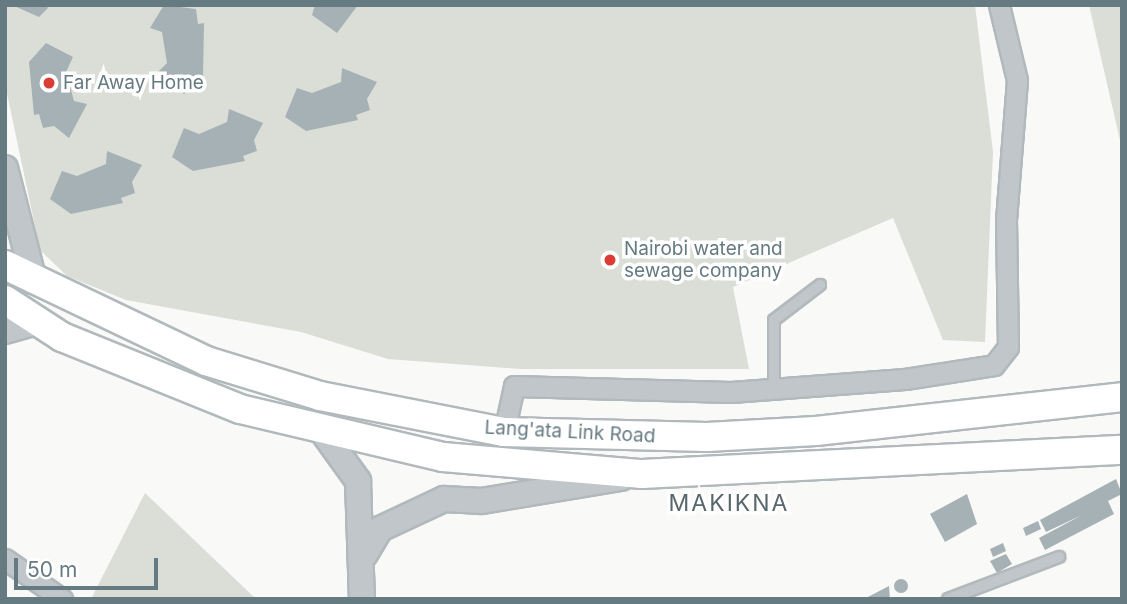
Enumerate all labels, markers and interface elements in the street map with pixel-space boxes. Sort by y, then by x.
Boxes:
place label: Far Away Home [63,72,204,94]
marker: Far Away Home [41,75,57,91]
place label: Nairobi water and sewage company [624,238,783,282]
marker: Nairobi water and sewage company [602,252,618,268]
street label: Lang'ata Link Road [484,416,656,448]
district label: MAKIKNA [669,489,789,517]
scale bar [18,544,161,588]
text: 50 m [27,557,77,582]

